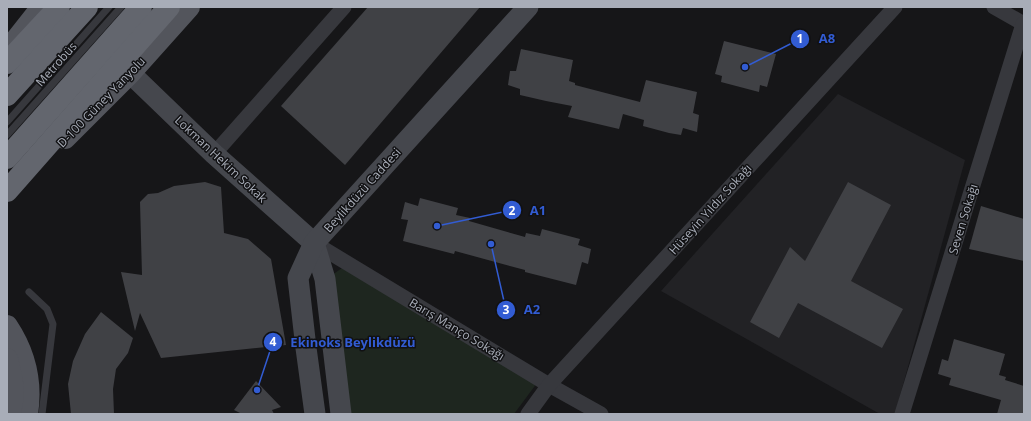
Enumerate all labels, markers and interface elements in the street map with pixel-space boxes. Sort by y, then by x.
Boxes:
callout: A8 [790,26,843,51]
text: A8 [819,29,835,47]
text: 1 [797,30,803,47]
street label: Metrobüs [31,38,81,90]
street label: D-100 Güney Yanyolu [53,53,149,151]
street label: Lokman Hekim Sokak [171,112,271,207]
street label: Beylikdüzü Caddesi [320,144,404,236]
street label: Hüseyin Yıldız Sokağı [665,160,755,258]
street label: Seven Sokağı [944,182,982,256]
callout: A1 [502,198,554,223]
text: A1 [530,201,546,219]
text: 2 [509,202,516,219]
street label: Barış Manço Sokağı [406,294,508,364]
callout: A2 [496,297,548,322]
text: A2 [524,300,541,318]
text: 3 [503,301,510,318]
callout: Ekinoks Beylikdüzü [263,330,424,355]
text: 4 [270,333,277,350]
text: Ekinoks Beylikdüzü [290,333,416,351]

